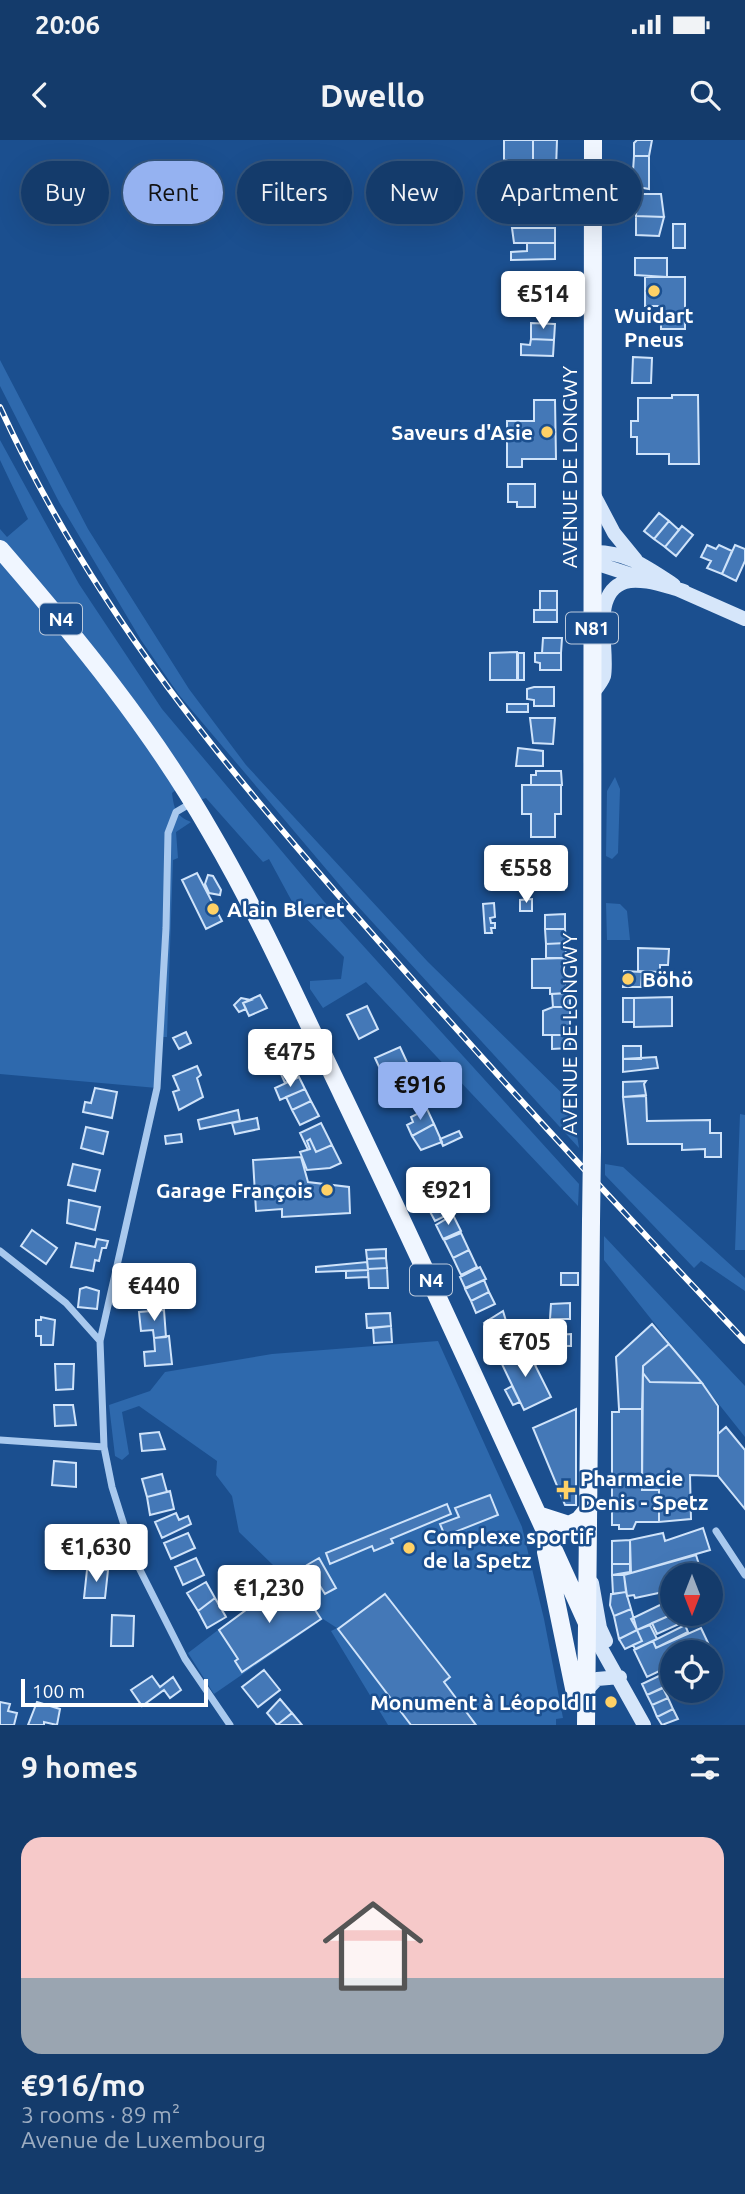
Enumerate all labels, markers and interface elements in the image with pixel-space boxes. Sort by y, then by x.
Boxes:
text: 20:06 [35,10,100,39]
icon: back [21,76,59,114]
icon: search [686,76,724,114]
text: Dwello [320,77,425,113]
chip: Buy [21,161,109,224]
chip: Rent [123,161,223,224]
chip: Filters [237,161,352,224]
chip: New [366,161,463,224]
chip: Apartment [477,161,642,224]
pin: €514 [502,272,584,331]
text: €514 [517,281,569,306]
marker: Wuidart Pneus [646,283,662,299]
place label: Wuidart Pneus [614,303,694,351]
street label: AVENUE DE LONGWY [557,366,581,568]
place label: Saveurs d'Asie [391,420,533,444]
marker: Saveurs d'Asie [539,424,555,440]
road number: N4 [40,604,82,634]
road number: N81 [566,612,618,643]
pin: €558 [485,846,567,905]
text: €558 [500,855,552,880]
place label: Alain Bleret [227,897,345,921]
marker: Alain Bleret [205,901,221,917]
street label: AVENUE DE LONGWY [557,933,581,1135]
place label: Böhö [642,967,694,991]
marker: Böhö [620,971,636,987]
pin: €475 [249,1030,331,1089]
text: €475 [264,1039,316,1064]
pin: €916 [379,1062,461,1122]
text: €916 [394,1072,446,1097]
pin: €921 [407,1168,489,1227]
text: €921 [422,1177,474,1202]
place label: Garage François [156,1178,313,1202]
marker: Garage François [319,1182,335,1198]
pin: €440 [113,1264,195,1323]
road number: N4 [410,1264,452,1296]
text: €440 [128,1273,180,1298]
pin: €705 [484,1320,566,1379]
text: €705 [499,1329,551,1354]
place label: Pharmacie Denis - Spetz [580,1466,708,1514]
marker: Pharmacie Denis - Spetz [558,1482,574,1498]
pin: €1,630 [39,1524,153,1584]
place label: Complexe sportif de la Spetz [423,1524,594,1572]
text: €1,630 [61,1534,131,1559]
marker: Complexe sportif de la Spetz [401,1540,417,1556]
north arrow [660,1563,723,1626]
map controls [660,1563,723,1703]
pin: €1,230 [212,1566,326,1625]
text: €1,230 [234,1575,304,1600]
button: locate [660,1640,723,1703]
scale bar [21,1676,208,1708]
text: 100 m [32,1680,85,1702]
place label: Monument à Léopold II [370,1690,597,1714]
marker: Monument à Léopold II [603,1694,619,1710]
icon: filters [686,1748,724,1786]
text: 9 homes [21,1750,138,1784]
icon: home [310,1883,436,2009]
text: €916/mo [21,2068,145,2102]
text: 3 rooms · 89 m² [21,2102,180,2127]
text: Avenue de Luxembourg [21,2127,266,2152]

